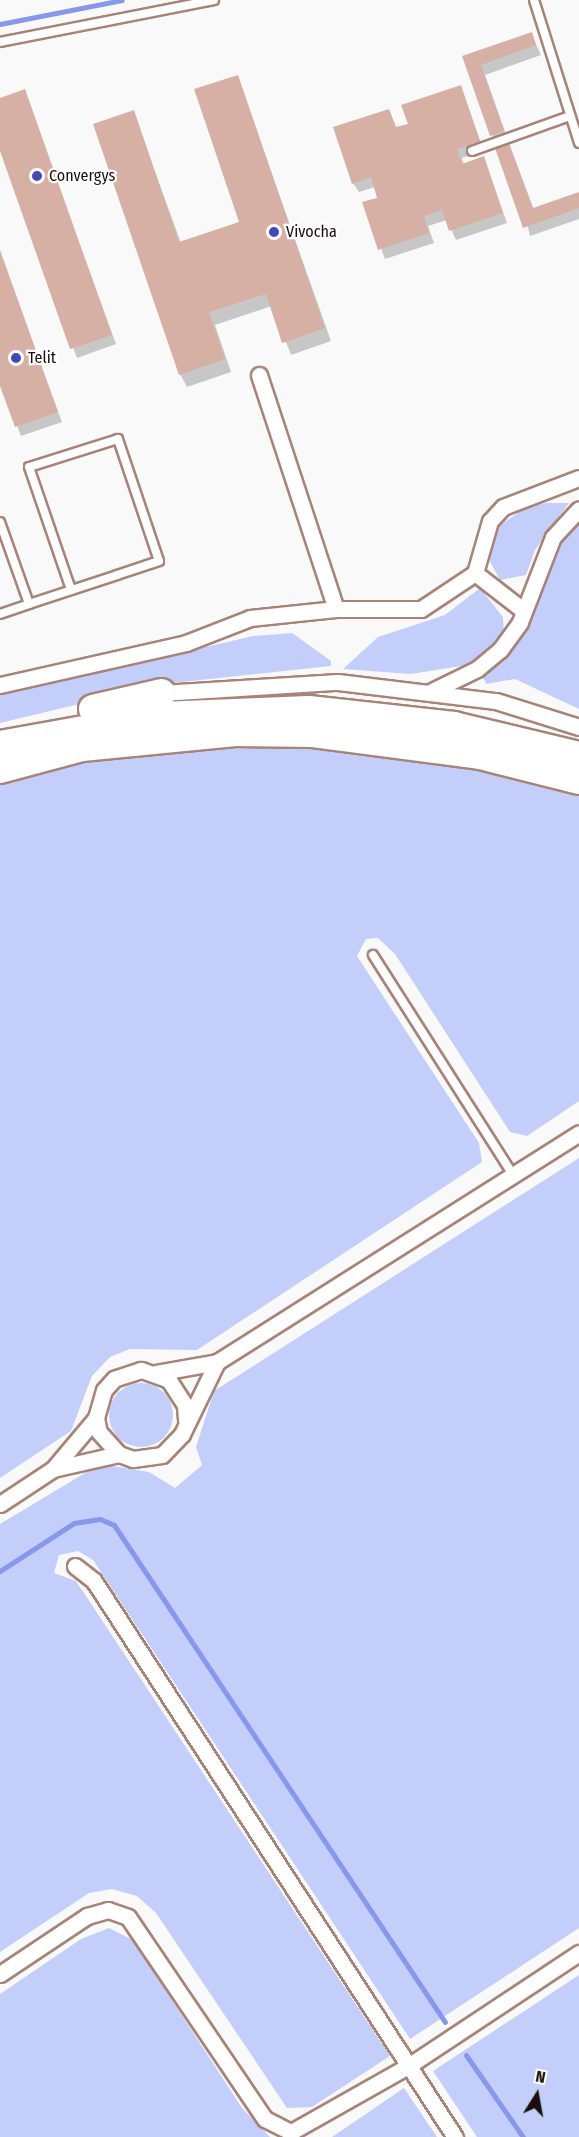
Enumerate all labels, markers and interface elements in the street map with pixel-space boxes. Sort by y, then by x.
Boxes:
place label: Convergys [49,166,115,186]
marker: Convergys [30,169,44,183]
place label: Vivocha [286,222,337,242]
marker: Vivocha [267,225,281,239]
place label: Telit [28,348,56,368]
marker: Telit [9,351,23,365]
north arrow [507,2065,567,2125]
text: N [534,2067,547,2087]

